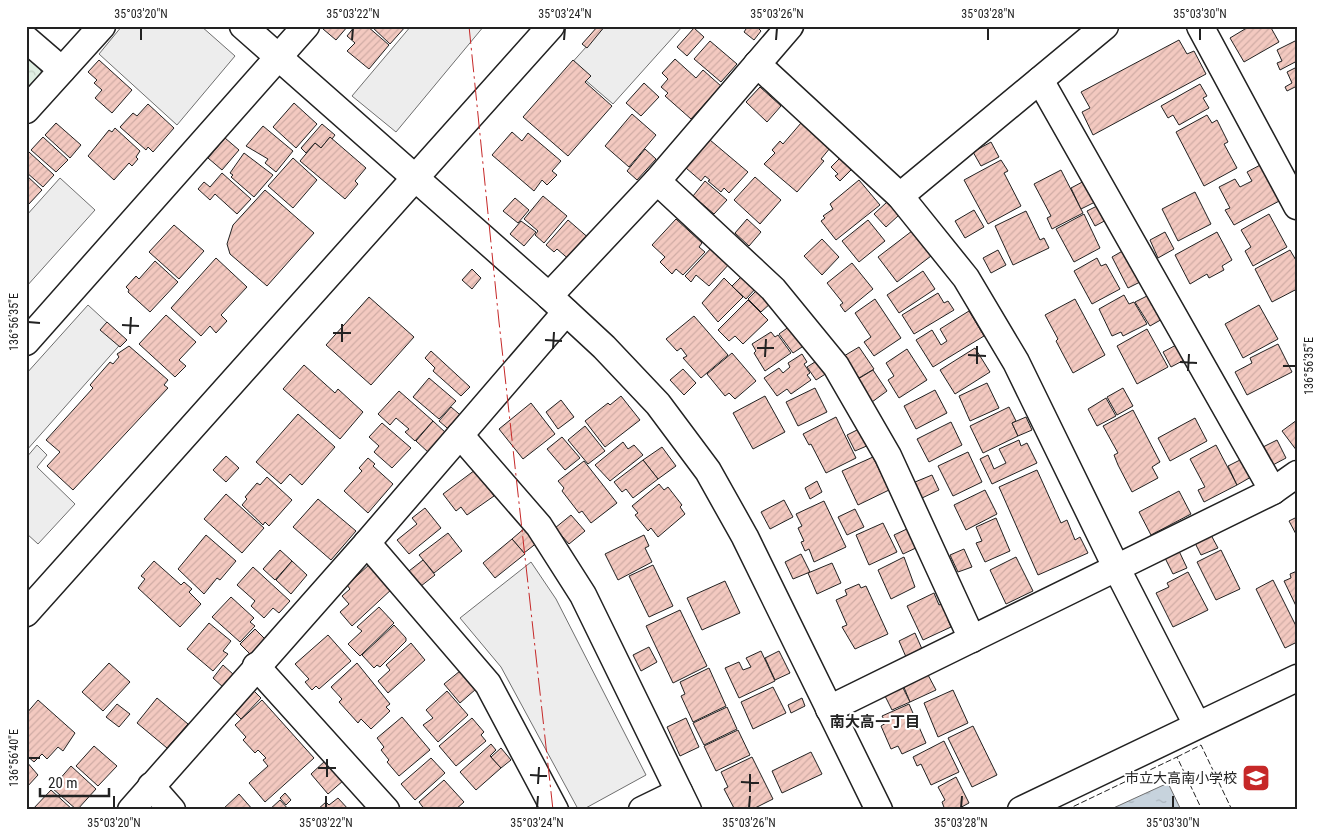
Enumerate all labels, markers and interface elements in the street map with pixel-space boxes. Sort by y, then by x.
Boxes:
text: 35°03'20"N [114,7,168,21]
text: 35°03'22"N [326,7,380,21]
text: 35°03'24"N [538,7,592,21]
text: 35°03'26"N [750,7,804,21]
text: 35°03'28"N [961,7,1015,21]
text: 35°03'30"N [1173,7,1227,21]
text: 136°56'35"E [7,293,21,351]
text: 136°56'35"E [1302,337,1316,395]
district label: 南大高一丁目 [830,713,920,731]
text: 136°56'40"E [7,729,21,787]
school or university icon: 市立大高南小学校 [1241,763,1271,793]
scale bar [40,766,109,798]
place label: 市立大高南小学校 [1125,770,1237,786]
text: 20 m [48,774,78,792]
text: 35°03'20"N [87,816,141,830]
text: 35°03'22"N [299,816,353,830]
text: 35°03'24"N [510,816,564,830]
text: 35°03'26"N [722,816,776,830]
text: 35°03'28"N [934,816,988,830]
text: 35°03'30"N [1146,816,1200,830]

